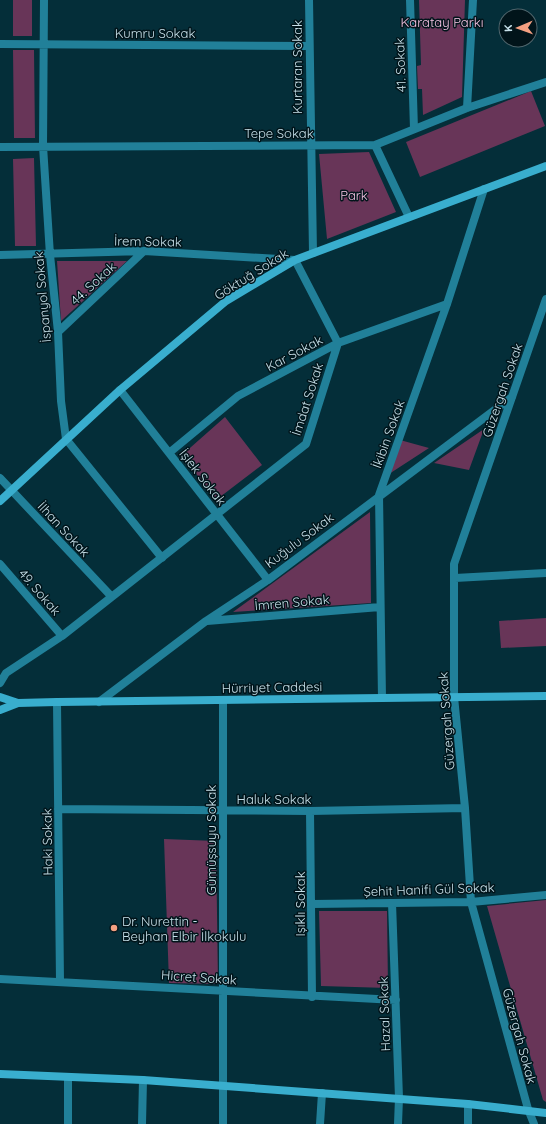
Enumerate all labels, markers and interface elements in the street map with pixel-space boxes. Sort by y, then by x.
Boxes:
north arrow [498,8,538,48]
park label: Karatay Parkı [401,14,483,30]
street label: Kurtaran Sokak [289,20,305,114]
text: K [501,24,515,32]
street label: Kumru Sokak [115,25,195,41]
street label: 41. Sokak [391,38,409,92]
street label: Tepe Sokak [244,125,314,141]
park label: Park [340,187,368,203]
street label: İrem Sokak [114,232,182,250]
street label: Göktuğ Sokak [211,245,291,303]
street label: İspanyol Sokak [30,251,54,343]
street label: 44. Sokak [67,258,119,308]
street label: Kar Sokak [263,331,325,375]
street label: Güzergah Sokak [478,341,526,439]
street label: İmdat Sokak [288,360,326,437]
street label: İkibin Sokak [368,398,408,470]
street label: İşlek Sokak [176,446,230,508]
street label: İlhan Sokak [34,498,94,560]
street label: Kuğulu Sokak [261,509,337,571]
street label: 49. Sokak [16,566,64,618]
street label: İmren Sokak [254,591,330,613]
street label: Güzergah Sokak [435,671,457,771]
street label: Hürriyet Caddesi [222,678,322,696]
street label: Gümüşsuyu Sokak [203,785,219,895]
street label: Haluk Sokak [237,791,312,807]
street label: Haki Sokak [38,808,56,876]
street label: Işıklı Sokak [292,871,308,937]
street label: Şehit Hanifi Gül Sokak [363,879,495,899]
place label: Dr. Nurettin - Beyhan Elbir İlkokulu [122,913,246,944]
marker: Dr. Nurettin - Beyhan Elbir İlkokulu [109,923,119,933]
street label: Hicret Sokak [161,966,237,988]
street label: Hazal Sokak [375,976,393,1052]
street label: Güzergah Sokak [500,986,540,1086]

